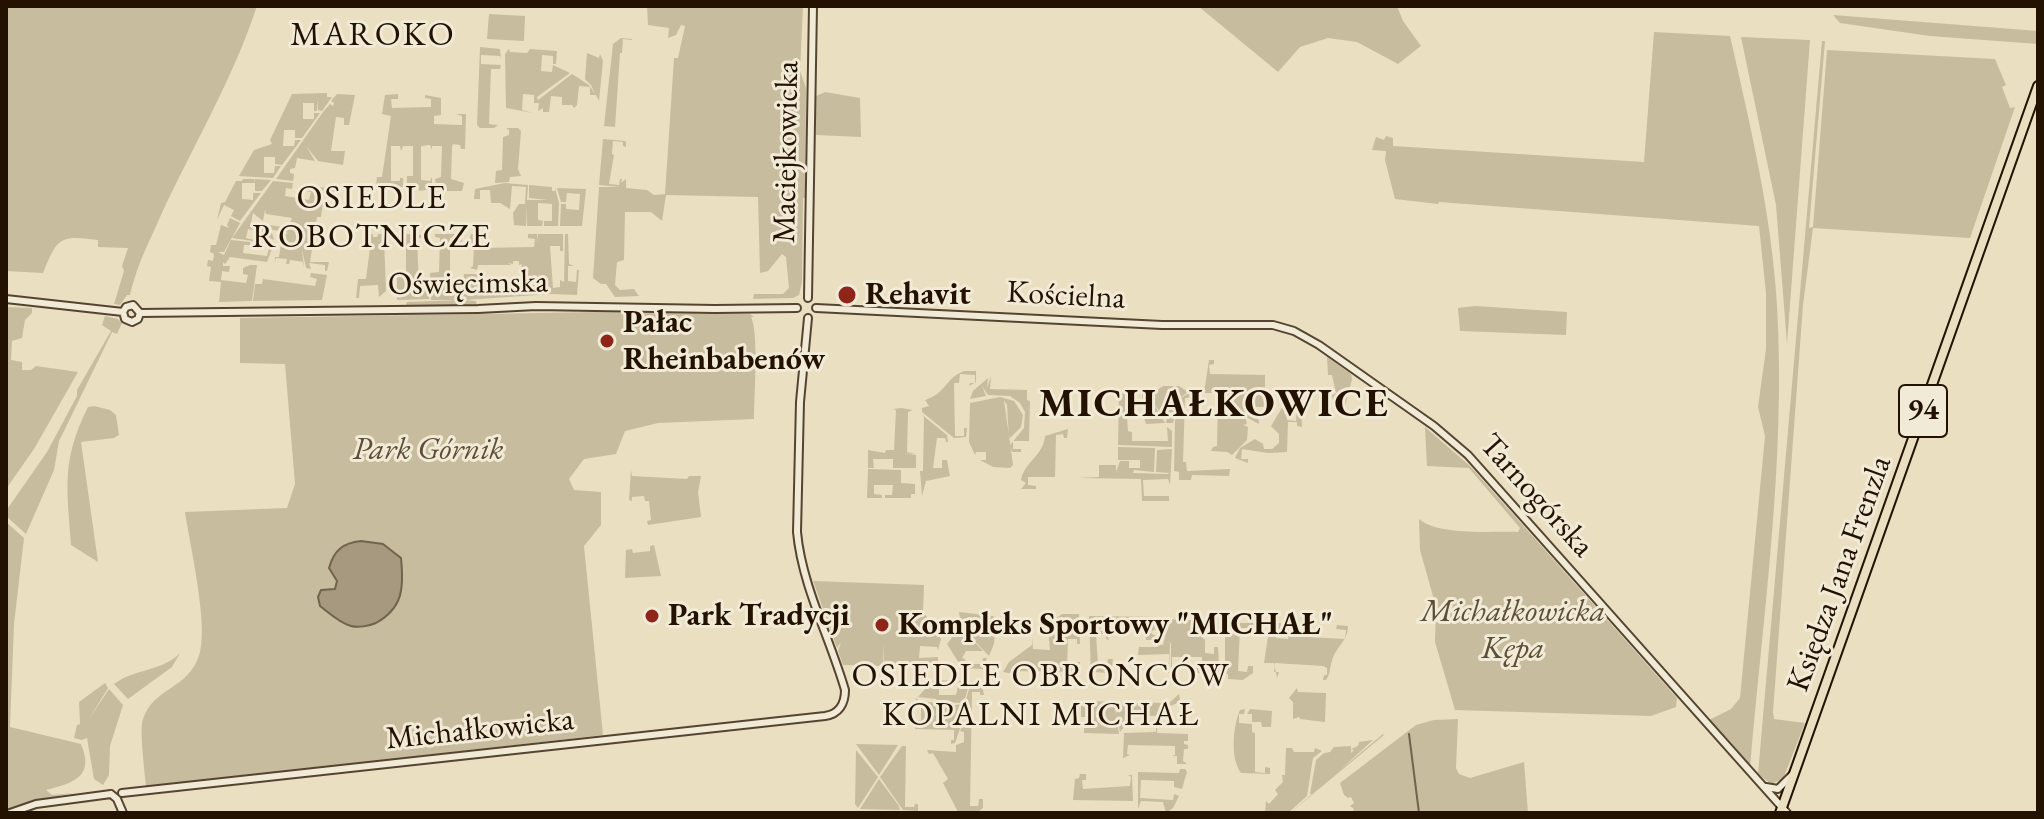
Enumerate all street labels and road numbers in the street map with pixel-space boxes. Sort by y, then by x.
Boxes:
street label: Maciejkowicka [766,60,808,244]
street label: Oświęcimska [388,263,548,305]
street label: Kościelna [1006,274,1126,318]
road number: 94 [1899,385,1947,437]
street label: Tarnogórska [1471,426,1601,566]
street label: Księdza Jana Frenzla [1780,451,1900,697]
street label: Michałkowicka [384,701,576,759]

